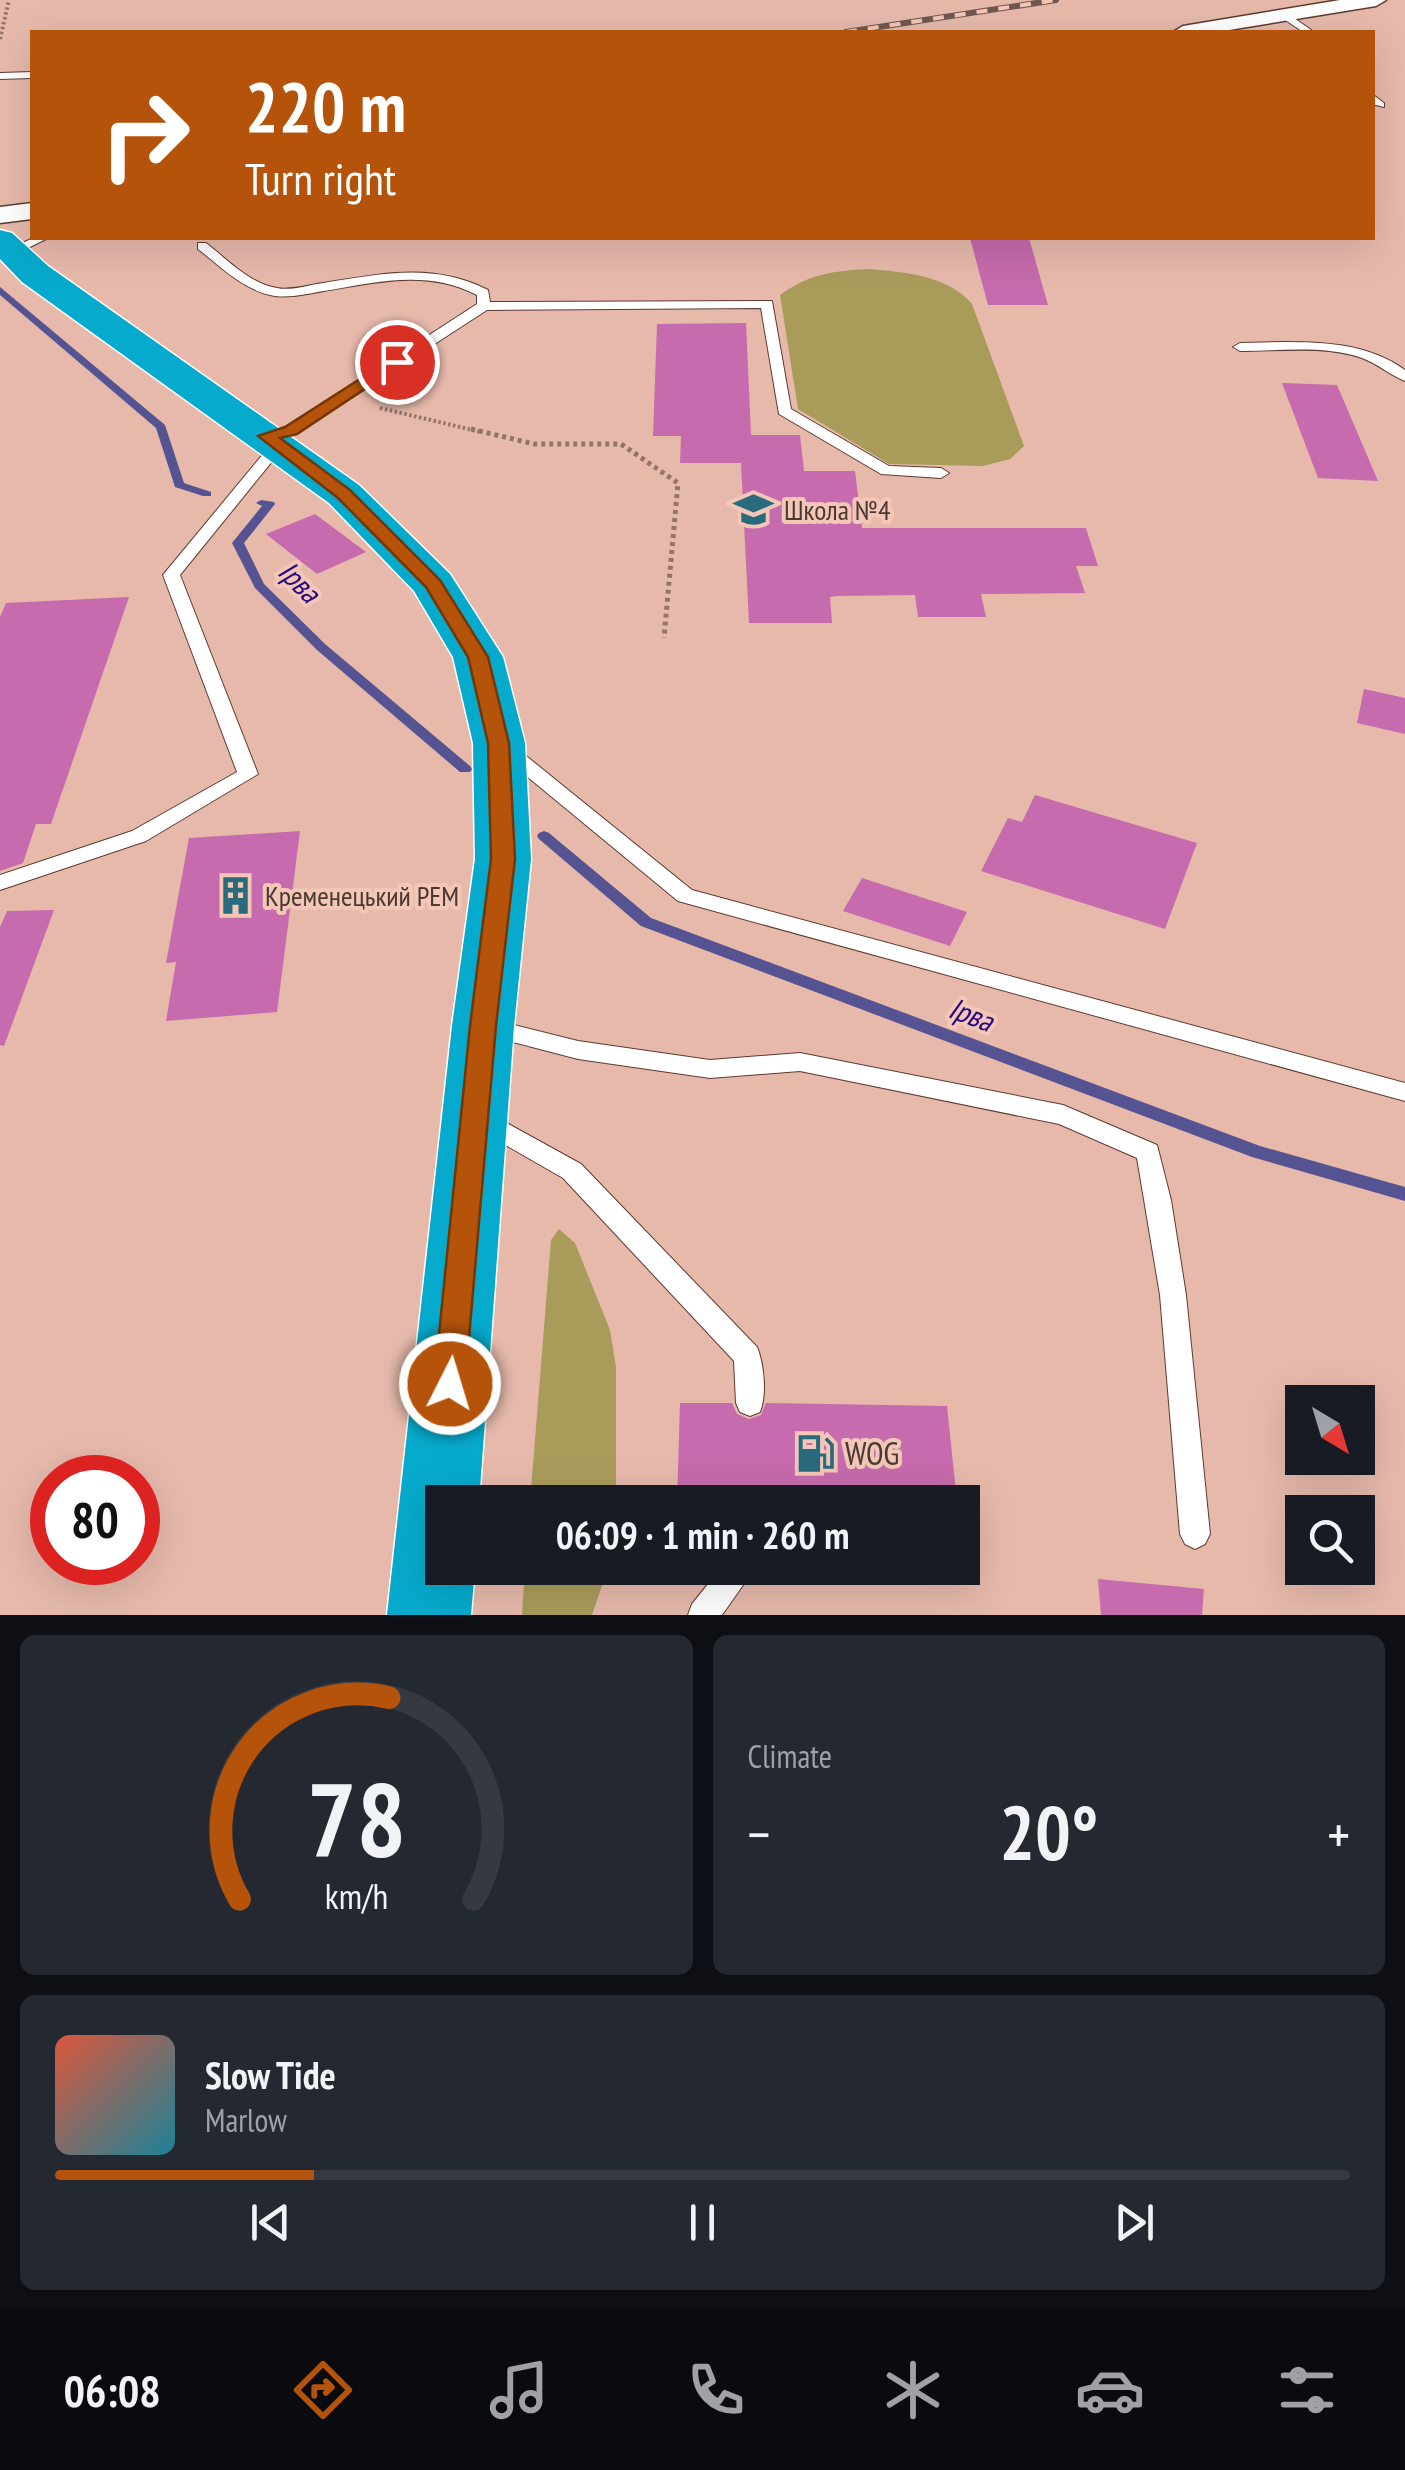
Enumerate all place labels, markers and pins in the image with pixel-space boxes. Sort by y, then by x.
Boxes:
pin [355,320,440,405]
school or university icon: Школа №4 [733,489,775,531]
place label: Школа №4 [784,491,891,528]
building icon: Кременецький РЕМ [214,875,256,917]
place label: Кременецький РЕМ [265,877,459,914]
place label: WOG [845,1432,899,1474]
fuel station icon: WOG [794,1433,836,1475]

